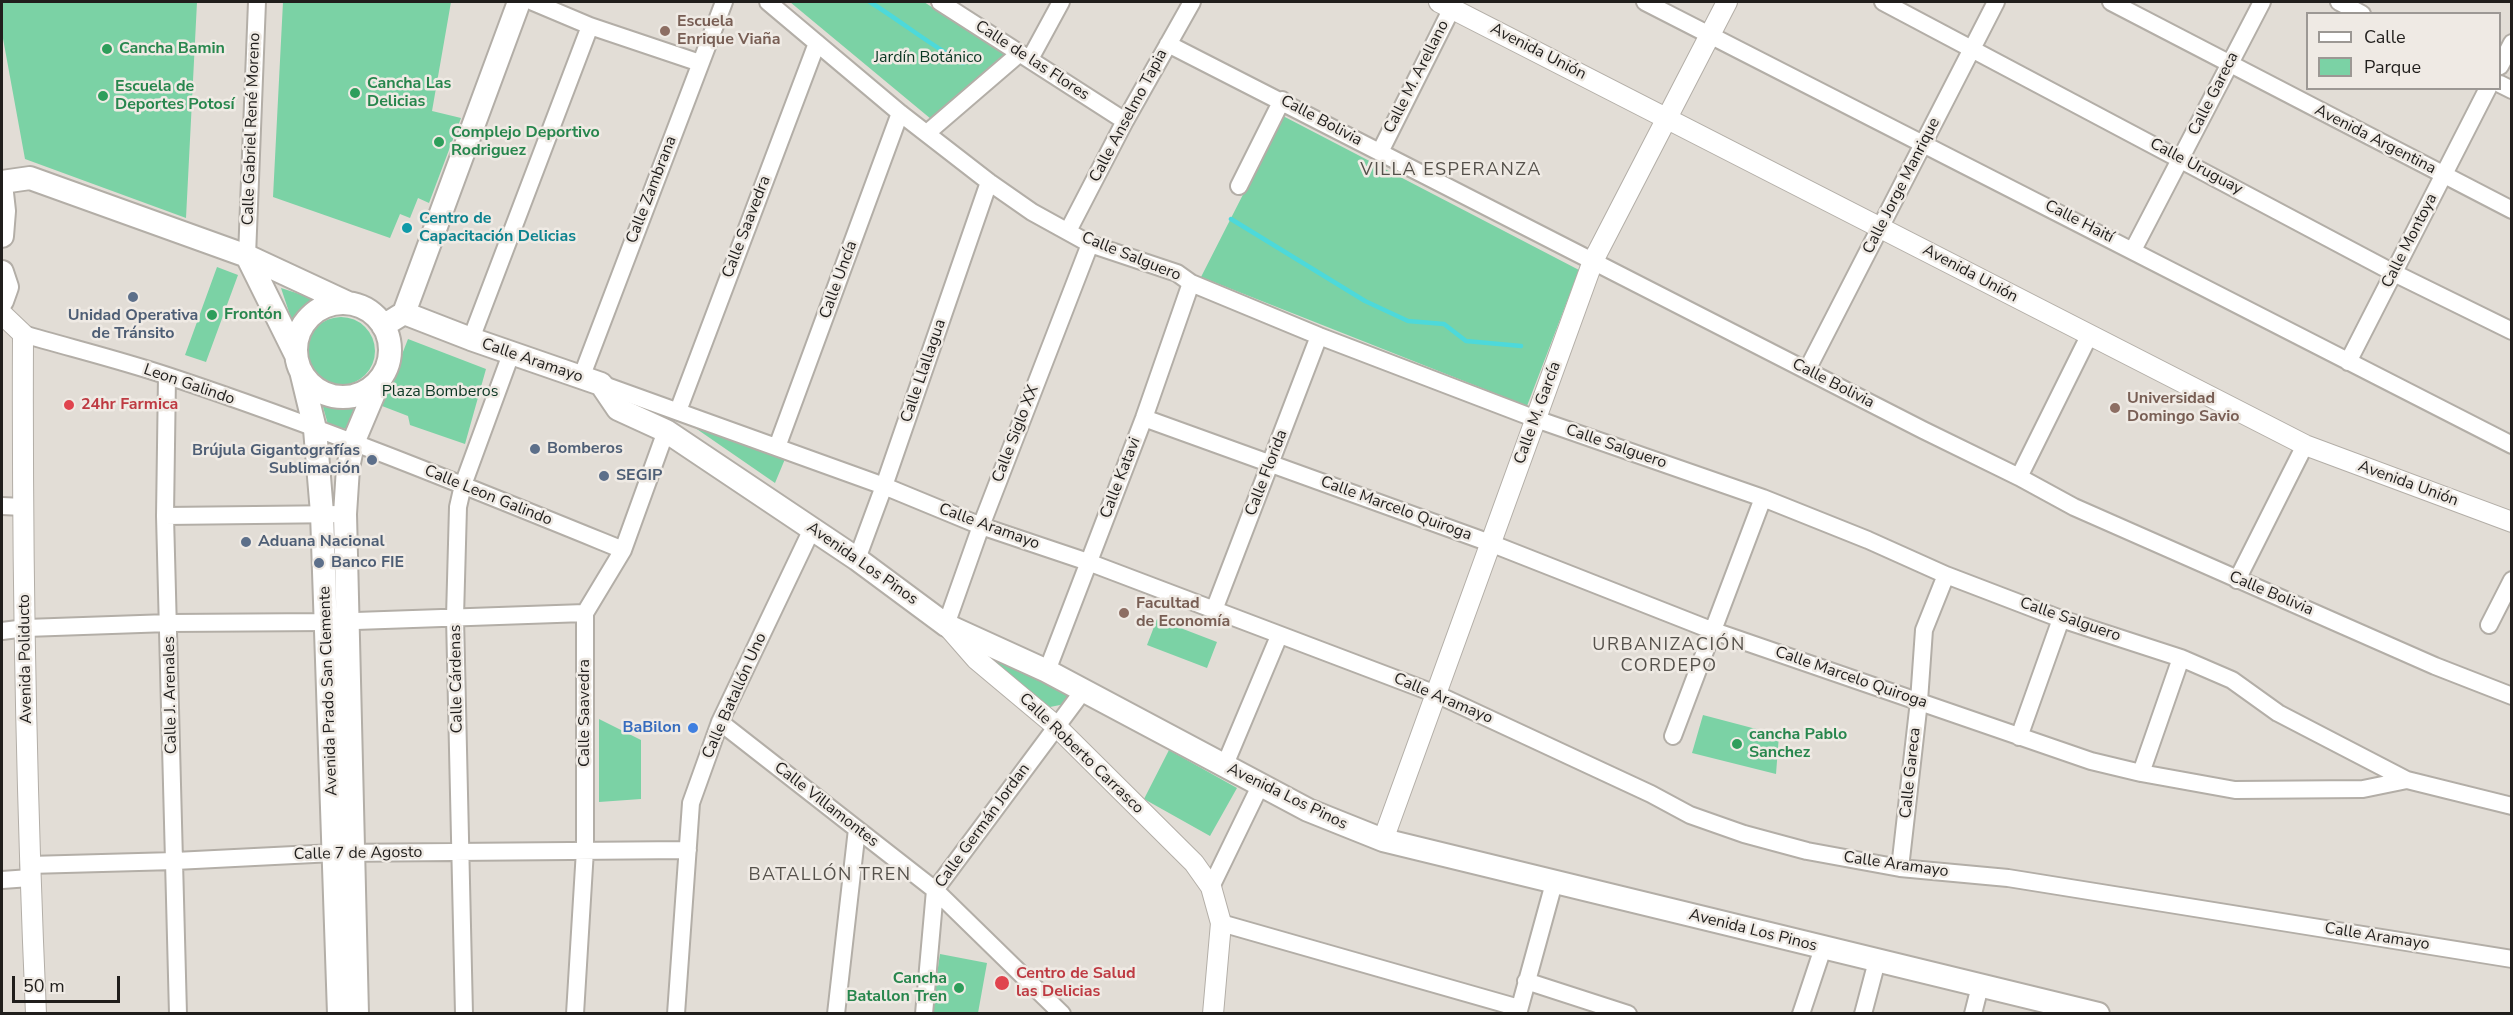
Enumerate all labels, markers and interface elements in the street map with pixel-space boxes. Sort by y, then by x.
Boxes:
place label: Escuela Enrique Viaña [677,12,780,50]
legend [2306,12,2501,90]
street label: Calle de las Flores [971,17,1093,105]
street label: Calle M. Arellano [1380,17,1454,137]
street label: Avenida Unión [1487,20,1589,84]
marker: Escuela Enrique Viaña [658,24,672,38]
text: Calle [2364,25,2406,49]
street label: Calle Gabriel René Moreno [239,32,265,226]
place label: Cancha Bamin [119,39,225,59]
marker: Cancha Bamin [100,42,114,56]
street label: Calle Anselmo Tapia [1086,46,1172,186]
park label: Jardín Botánico [874,48,982,68]
street label: Calle Gareca [2185,49,2243,139]
text: Parque [2364,55,2421,79]
place label: Cancha Las Delicias [367,74,451,112]
place label: Escuela de Deportes Potosí [115,77,235,115]
marker: Cancha Las Delicias [348,86,362,100]
marker: Escuela de Deportes Potosí [96,89,110,103]
street label: Calle Bolivia [1277,91,1365,151]
street label: Avenida Argentina [2311,101,2439,179]
street label: Calle Jorge Manrique [1859,115,1945,257]
place label: Complejo Deportivo Rodriguez [451,123,600,161]
street label: Calle Zambrana [623,134,681,246]
marker: Complejo Deportivo Rodriguez [432,135,446,149]
street label: Calle Uruguay [2146,135,2246,199]
district label: VILLA ESPERANZA [1360,160,1542,182]
street label: Calle Saavedra [719,173,775,281]
street label: Calle Montoya [2378,191,2442,291]
street label: Calle Haití [2041,196,2117,248]
place label: Centro de Capacitación Delicias [419,209,576,247]
marker: Centro de Capacitación Delicias [400,221,414,235]
street label: Calle Salguero [1079,228,1183,286]
street label: Calle Uncía [816,239,862,321]
street label: Avenida Unión [1919,241,2021,307]
marker: Unidad Operativa de Tránsito [126,290,140,304]
place label: Frontón [224,305,282,325]
place label: Unidad Operativa de Tránsito [68,306,198,344]
marker: Frontón [205,308,219,322]
street label: Calle Llallagua [897,317,951,425]
street label: Calle Aramayo [479,335,585,387]
street label: Calle Bolivia [1789,355,1877,413]
street label: Calle M. García [1511,359,1565,467]
street label: Leon Galindo [141,360,237,410]
park label: Plaza Bomberos [382,382,498,402]
street label: Calle Siglo XX [989,383,1043,485]
place label: Universidad Domingo Savio [2127,389,2240,427]
place label: 24hr Farmica [81,395,178,415]
marker: 24hr Farmica [62,398,76,412]
marker: Universidad Domingo Savio [2108,401,2122,415]
street label: Calle Salguero [1563,421,1669,473]
street label: Calle Florida [1242,427,1292,519]
street label: Calle Katavi [1097,435,1145,521]
place label: Bomberos [547,439,623,459]
place label: Brújula Gigantografías Sublimación [192,441,360,479]
marker: Bomberos [528,442,542,456]
marker: Brújula Gigantografías Sublimación [365,453,379,467]
street label: Avenida Unión [2355,457,2461,511]
street label: Calle Leon Galindo [421,462,555,530]
place label: SEGIP [616,466,662,486]
marker: SEGIP [597,469,611,483]
street label: Calle Marcelo Quiroga [1318,473,1474,545]
street label: Calle Aramayo [936,500,1042,554]
street label: Avenida Los Pinos [803,518,921,610]
place label: Aduana Nacional [258,532,385,552]
marker: Aduana Nacional [239,535,253,549]
place label: Banco FIE [331,553,404,573]
marker: Banco FIE [312,556,326,570]
street label: Calle Bolivia [2226,568,2316,620]
street label: Avenida Prado San Clemente [316,586,342,796]
street label: Avenida Poliducto [15,594,37,724]
place label: Facultad de Economía [1136,594,1230,632]
street label: Calle Salguero [2017,594,2123,646]
marker: Facultad de Economía [1117,606,1131,620]
street label: Calle Cárdenas [446,624,468,734]
street label: Calle Batallón Uno [699,630,771,762]
district label: URBANIZACIÓN CORDEPO [1592,635,1746,678]
street label: Calle J. Arenales [160,636,182,754]
street label: Calle Marcelo Quiroga [1772,643,1930,713]
street label: Calle Saavedra [575,659,595,767]
street label: Calle Aramayo [1391,669,1495,729]
street label: Calle Roberto Carrasco [1015,690,1147,818]
place label: BaBilon [623,718,681,738]
marker: BaBilon [686,721,700,735]
place label: cancha Pablo Sanchez [1749,725,1847,763]
street label: Calle Gareca [1897,727,1925,819]
marker: cancha Pablo Sanchez [1730,737,1744,751]
street label: Calle Villamontes [770,758,882,852]
street label: Calle Germán Jordan [931,760,1035,892]
street label: Avenida Los Pinos [1224,760,1350,834]
street label: Calle 7 de Agosto [294,843,422,865]
street label: Calle Aramayo [1842,848,1950,882]
district label: BATALLÓN TREN [748,865,912,887]
street label: Avenida Los Pinos [1687,906,1819,956]
street label: Calle Aramayo [2323,919,2431,955]
scale bar [15,964,123,1002]
place label: Centro de Salud las Delicias [1016,964,1136,1002]
place label: Cancha Batallon Tren [846,969,947,1007]
text: 50 m [23,974,65,998]
marker: Centro de Salud las Delicias [993,974,1011,992]
marker: Cancha Batallon Tren [952,981,966,995]

